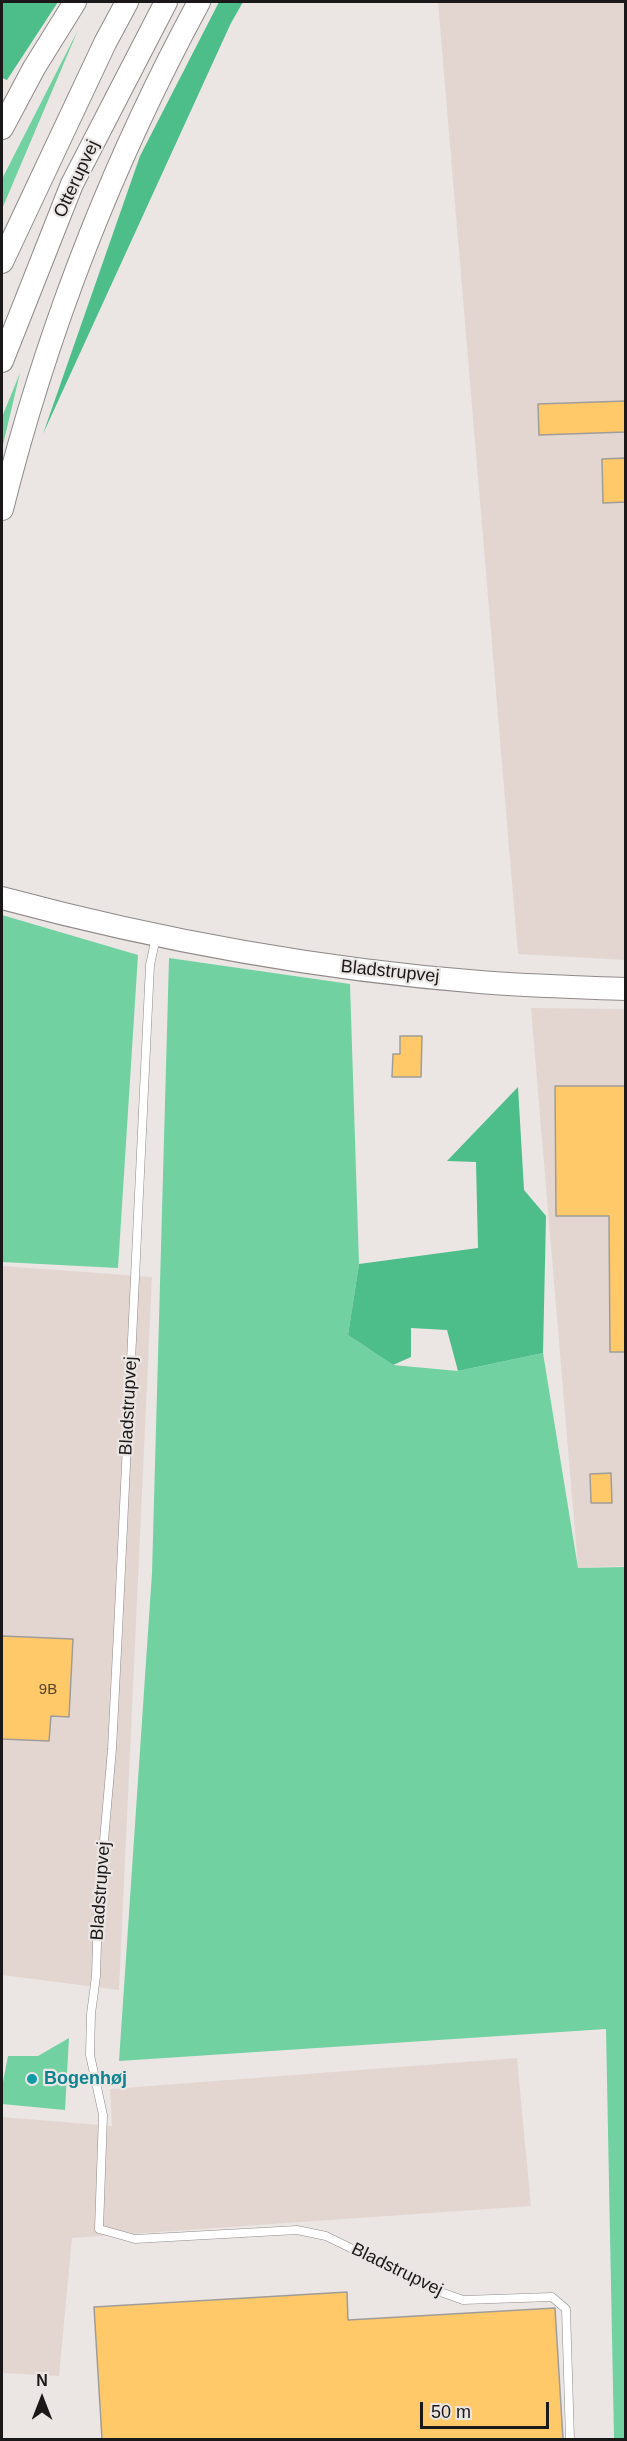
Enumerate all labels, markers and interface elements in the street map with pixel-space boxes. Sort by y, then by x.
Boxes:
street label: Otterupvej [50,137,104,221]
street label: Bladstrupvej [340,956,440,988]
street label: Bladstrupvej [116,1356,142,1456]
house number: 9B [39,1681,57,1699]
street label: Bladstrupvej [87,1841,115,1941]
place label: Bogenhøj [44,2068,127,2090]
marker: Bogenhøj [25,2072,39,2086]
street label: Bladstrupvej [348,2239,446,2301]
north arrow [12,2369,72,2429]
text: N [36,2372,48,2389]
scale bar [423,2390,552,2428]
text: 50 m [431,2402,471,2422]

